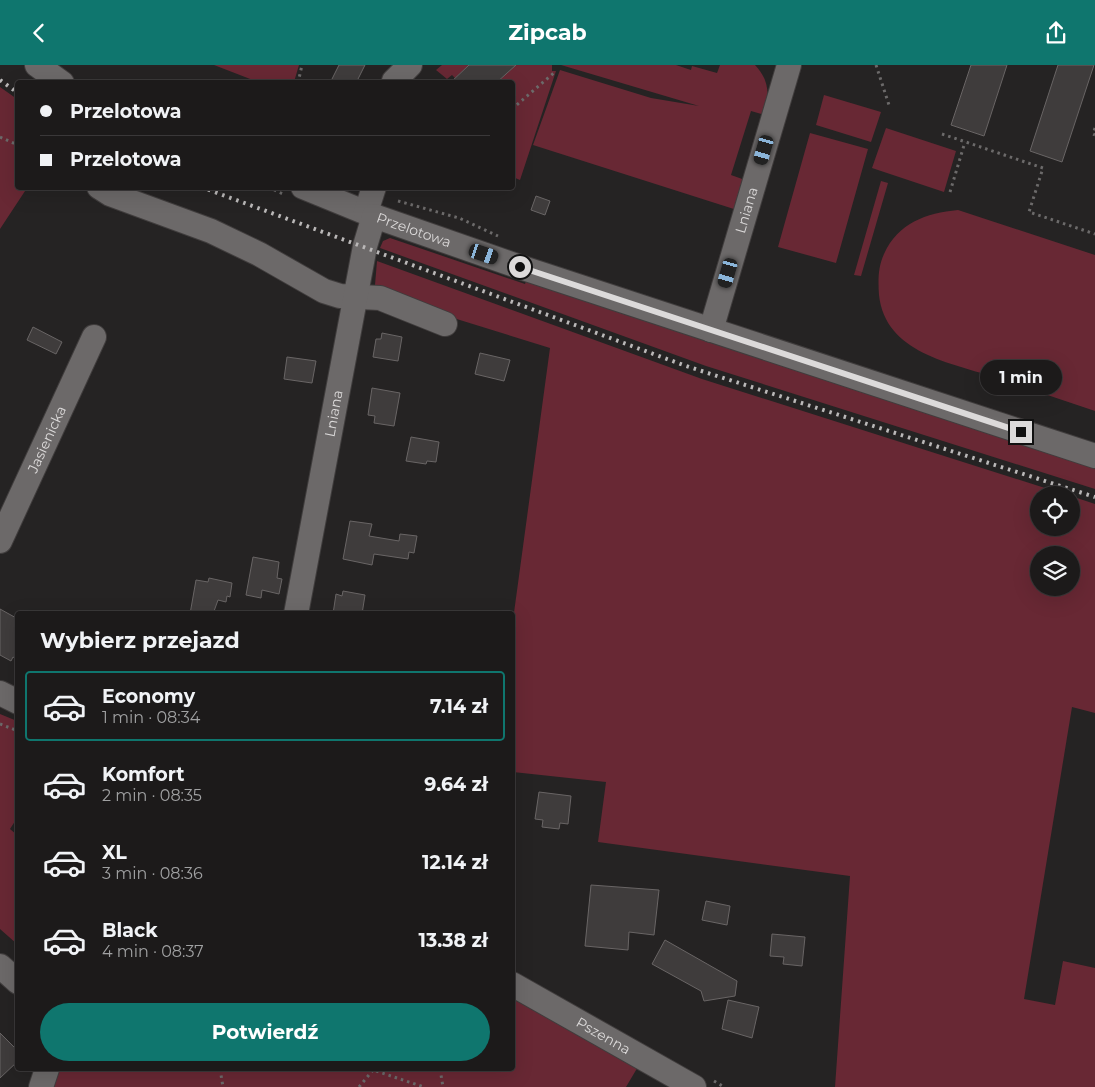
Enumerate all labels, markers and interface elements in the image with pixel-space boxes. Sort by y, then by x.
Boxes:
icon: back [25,19,53,47]
text: Zipcab [508,19,587,46]
icon: share [1042,19,1070,47]
text: Przelotowa [70,100,181,123]
car [752,134,775,166]
text: Przelotowa [70,148,181,171]
street label: Lniana [731,185,762,235]
street label: Przelotowa [374,209,454,251]
car [467,242,500,266]
route start [509,256,531,278]
car [716,257,739,289]
callout: 1 min [980,359,1062,395]
text: 1 min [999,368,1043,387]
street label: Lniana [320,388,347,438]
street label: Jasienicka [23,403,70,477]
route end [1010,421,1032,443]
map controls [1030,486,1080,596]
button: locate [1030,486,1080,536]
button: layers [1030,546,1080,596]
text: Wybierz przejazd [40,627,240,654]
icon: car [42,684,87,729]
text: Economy [102,685,195,708]
text: 7.14 zł [430,695,488,718]
text: 1 min · 08:34 [102,708,200,727]
icon: car [42,762,87,807]
text: Komfort [102,763,184,786]
text: 9.64 zł [424,773,488,796]
text: 2 min · 08:35 [102,786,202,805]
icon: car [42,840,87,885]
text: XL [102,841,127,864]
text: 12.14 zł [422,851,488,874]
text: 3 min · 08:36 [102,864,203,883]
icon: car [42,918,87,963]
text: Black [102,919,158,942]
text: 13.38 zł [418,929,488,952]
text: 4 min · 08:37 [102,942,204,961]
button: Potwierdź [40,1003,490,1061]
street label: Pszenna [573,1013,634,1058]

